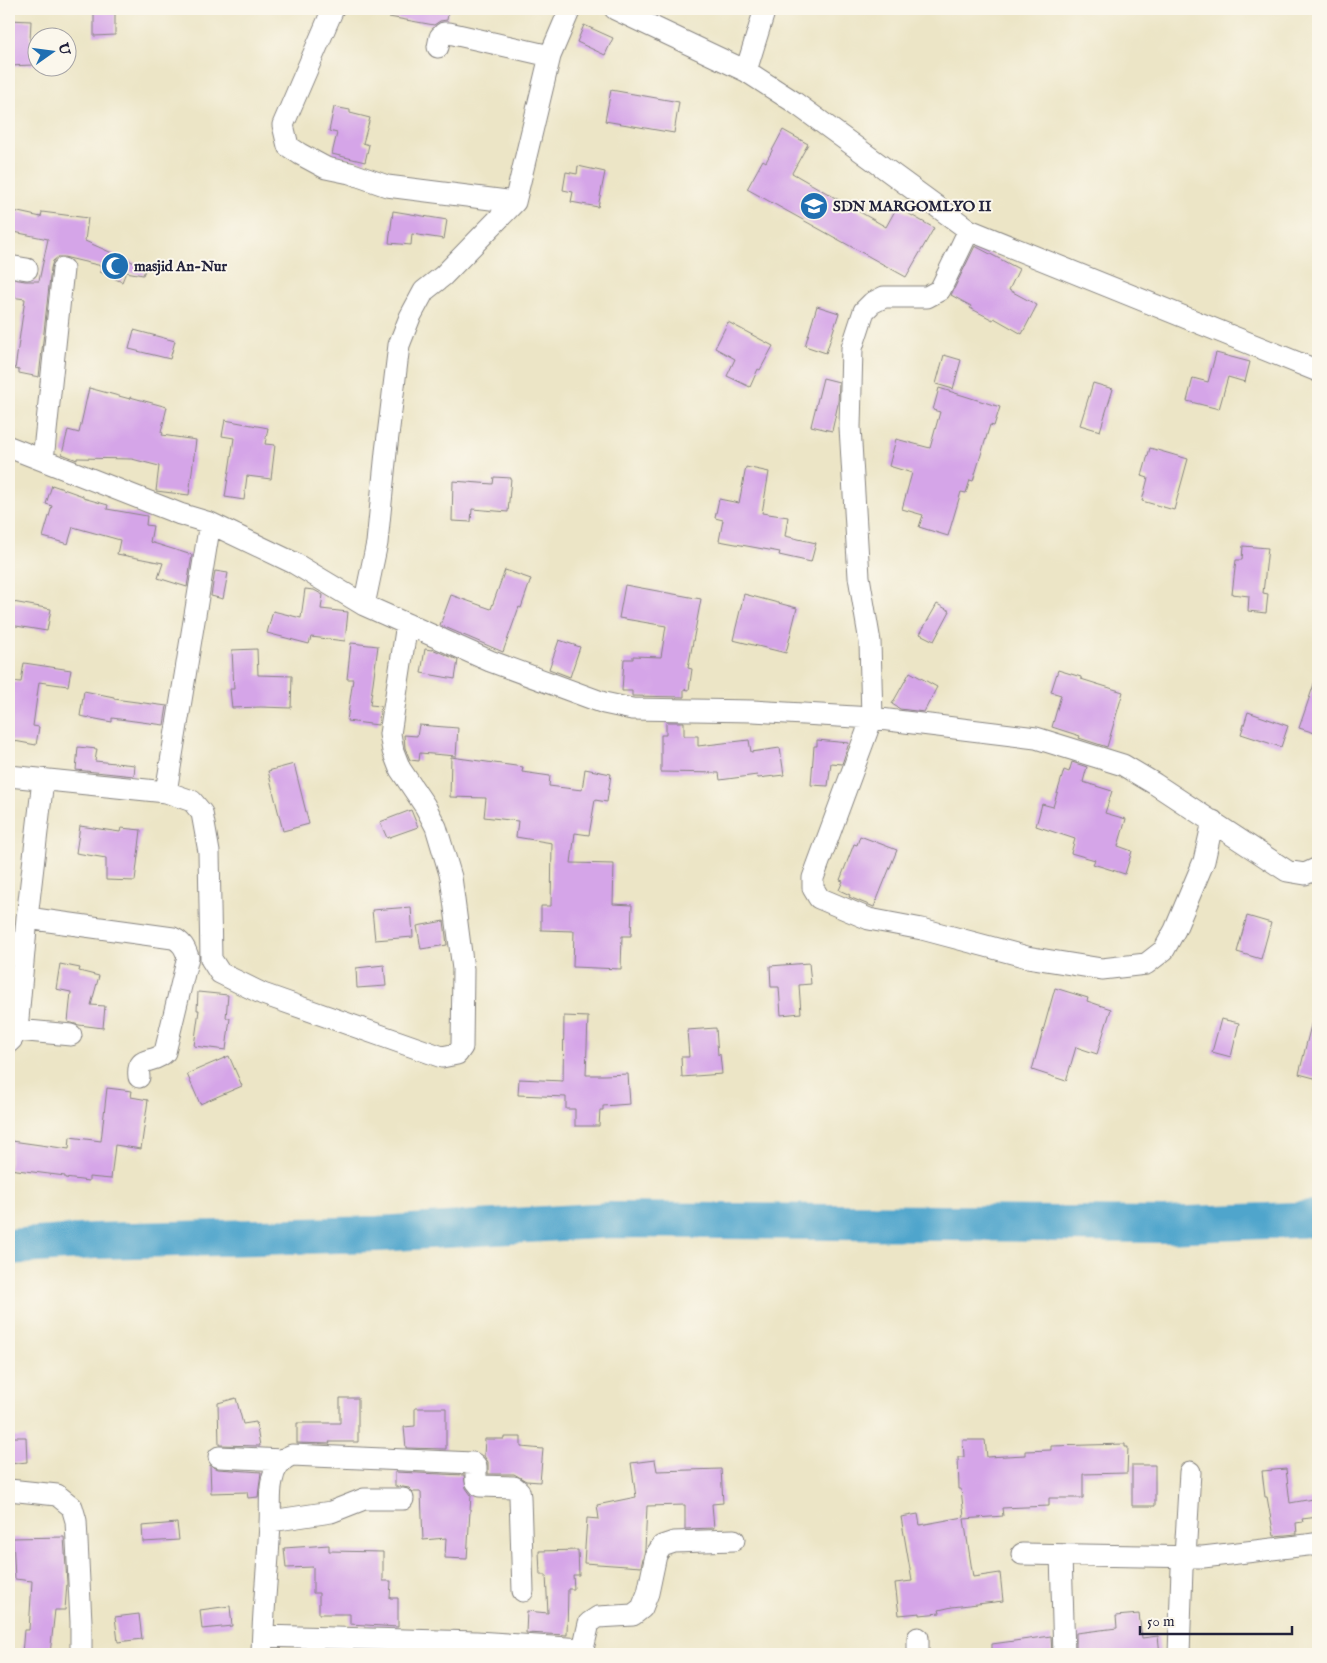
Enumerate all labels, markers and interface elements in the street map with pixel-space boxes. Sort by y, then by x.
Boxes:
north arrow [28,28,78,78]
text: U [53,40,74,58]
school or university icon: SDN MARGOMLYO II [799,191,829,221]
place label: SDN MARGOMLYO II [833,197,992,216]
mosque icon: masjid An-Nur [100,251,130,281]
place label: masjid An-Nur [134,257,228,276]
scale bar [1140,1603,1292,1635]
text: 50 m [1147,1612,1175,1631]

